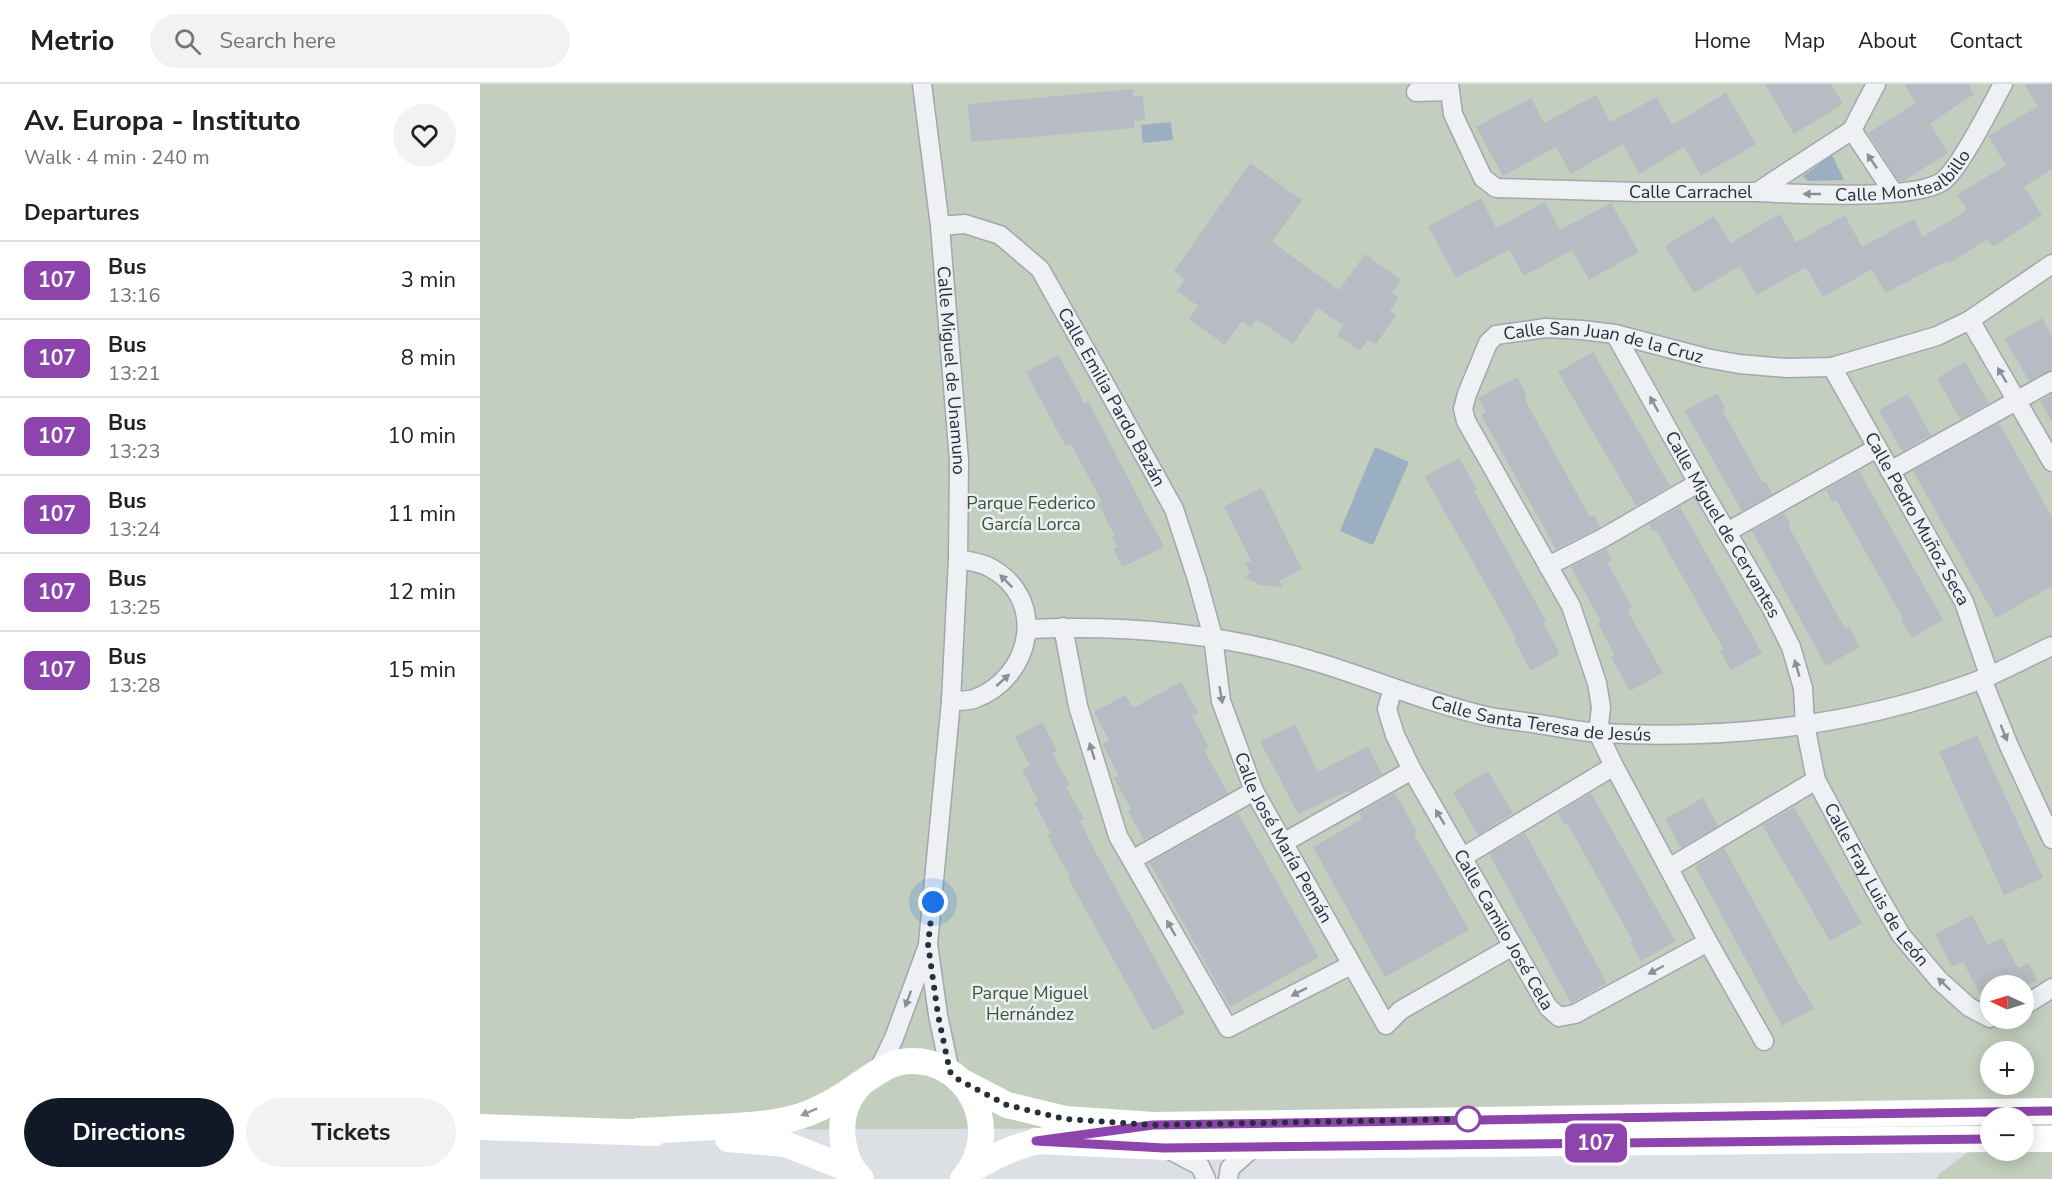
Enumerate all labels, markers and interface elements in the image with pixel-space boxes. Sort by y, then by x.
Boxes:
search box [150,14,570,68]
text: Metrio [30,22,114,60]
icon: search [171,25,204,58]
text: Search here [219,26,336,56]
text: Home [1694,27,1751,55]
text: Map [1784,27,1825,55]
text: About [1858,27,1916,55]
text: Contact [1949,27,2022,55]
text: Av. Europa - Instituto [24,102,301,140]
button: heart [393,104,456,167]
text: Walk · 4 min · 240 m [24,144,210,171]
street label: Calle Montealbillo [1835,145,1976,207]
one-way arrow [1867,153,1878,169]
street label: Calle Carrachel [1629,180,1753,204]
one-way arrow [1802,189,1821,199]
text: Departures [24,198,139,228]
text: Bus [108,252,147,282]
text: 3 min [401,265,456,295]
street label: Calle Miguel de Unamuno [931,265,971,475]
text: 107 [38,266,76,294]
text: 13:16 [108,282,161,309]
street label: Calle Emilia Pardo Bazán [1052,303,1171,491]
street label: Calle San Juan de la Cruz [1502,316,1706,369]
text: Bus [108,330,147,360]
text: 8 min [401,343,456,373]
text: 107 [38,344,76,372]
text: 13:21 [108,360,161,387]
one-way arrow [1997,367,2008,383]
one-way arrow [1649,395,1659,412]
text: Bus [108,408,147,438]
text: 10 min [388,421,456,451]
text: 107 [38,422,76,450]
street label: Calle Miguel de Cervantes [1659,427,1786,622]
street label: Calle Pedro Muñoz Seca [1859,428,1976,610]
text: 13:23 [108,438,161,465]
text: Bus [108,486,147,516]
park label: Parque Federico García Lorca [966,491,1096,536]
text: 11 min [388,499,456,529]
text: 107 [38,500,76,528]
text: 13:24 [108,516,161,543]
text: Bus [108,564,147,594]
one-way arrow [999,574,1013,588]
text: 12 min [388,577,456,607]
text: 107 [38,578,76,606]
text: 13:25 [108,594,161,621]
text: Bus [108,642,147,672]
text: 15 min [388,655,456,685]
text: 107 [38,656,76,684]
one-way arrow [1792,659,1801,677]
text: 13:28 [108,672,161,699]
one-way arrow [995,674,1010,687]
one-way arrow [1216,686,1225,705]
street label: Calle Santa Teresa de Jesús [1428,689,1652,747]
one-way arrow [2000,724,2009,742]
one-way arrow [1087,742,1096,760]
street label: Calle José María Pemán [1229,749,1338,927]
street label: Calle Fray Luis de León [1818,799,1934,972]
one-way arrow [1435,809,1445,826]
street label: Calle Camilo José Cela [1448,845,1559,1014]
your location [918,887,948,917]
one-way arrow [1166,919,1176,936]
one-way arrow [1648,965,1665,975]
north arrow [1980,975,2034,1029]
map controls [1980,975,2034,1161]
one-way arrow [1937,977,1951,991]
park label: Parque Miguel Hernández [972,981,1089,1026]
one-way arrow [1291,987,1308,997]
one-way arrow [903,990,913,1008]
button: + [1980,1041,2034,1095]
button: Directions [24,1098,234,1167]
button: Tickets [246,1098,456,1167]
unlabelled marker [1455,1106,1481,1132]
one-way arrow [800,1107,818,1117]
button: − [1980,1107,2034,1161]
line badge: 107 [1562,1124,1630,1162]
text: 107 [1577,1129,1615,1157]

